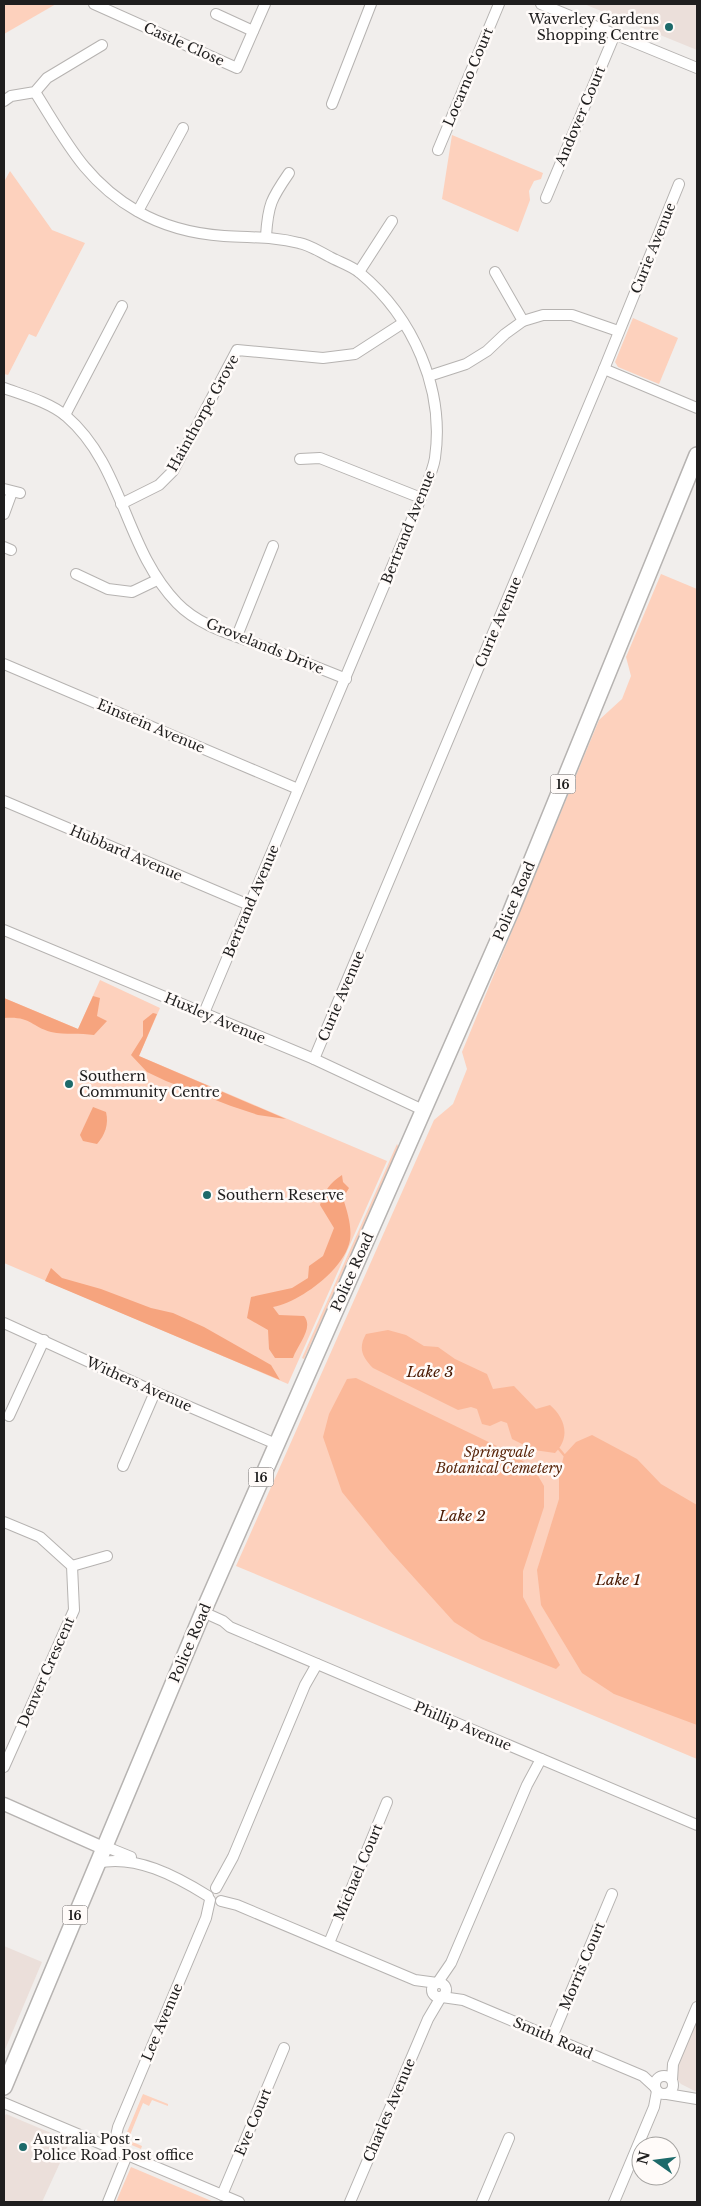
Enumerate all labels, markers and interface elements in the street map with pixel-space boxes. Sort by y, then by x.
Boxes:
place label: Waverley Gardens Shopping Centre [527,10,659,44]
street label: Castle Close [141,18,227,70]
marker: Waverley Gardens Shopping Centre [663,21,675,33]
street label: Locarno Court [439,24,497,129]
street label: Andover Court [550,63,609,170]
street label: Curie Avenue [627,200,679,296]
street label: Hainthorpe Grove [163,351,243,475]
street label: Bertrand Avenue [377,468,439,586]
street label: Curie Avenue [471,574,525,670]
street label: Grovelands Drive [203,614,327,678]
street label: Einstein Avenue [94,695,208,757]
road number: 16 [550,774,576,794]
street label: Hubbard Avenue [67,821,185,885]
street label: Bertrand Avenue [219,842,283,960]
street label: Police Road [489,858,539,943]
street label: Curie Avenue [314,948,368,1044]
street label: Huxley Avenue [162,989,268,1047]
place label: Southern Community Centre [79,1067,220,1101]
marker: Southern Community Centre [63,1078,75,1090]
place label: Southern Reserve [217,1186,344,1204]
marker: Southern Reserve [201,1189,213,1201]
street label: Police Road [327,1229,378,1314]
street label: Withers Avenue [82,1352,195,1415]
water label: Lake 3 [406,1362,454,1381]
park label: Springvale Botanical Cemetery [435,1443,563,1477]
road number: 16 [248,1468,274,1486]
water label: Lake 2 [437,1506,486,1525]
water label: Lake 1 [595,1570,640,1589]
street label: Police Road [165,1600,215,1685]
street label: Denver Crescent [14,1613,79,1730]
street label: Phillip Avenue [412,1697,514,1755]
street label: Michael Court [330,1820,387,1923]
road number: 16 [62,1906,88,1924]
street label: Morris Court [555,1918,609,2013]
street label: Lee Avenue [138,1980,186,2064]
street label: Smith Road [510,2013,596,2063]
street label: Charles Avenue [359,2055,419,2165]
street label: Eve Court [231,2085,276,2159]
place label: Australia Post - Police Road Post office [32,2130,194,2164]
north arrow [631,2136,681,2186]
marker: Australia Post - Police Road Post office [17,2141,29,2153]
text: N [633,2149,654,2166]

